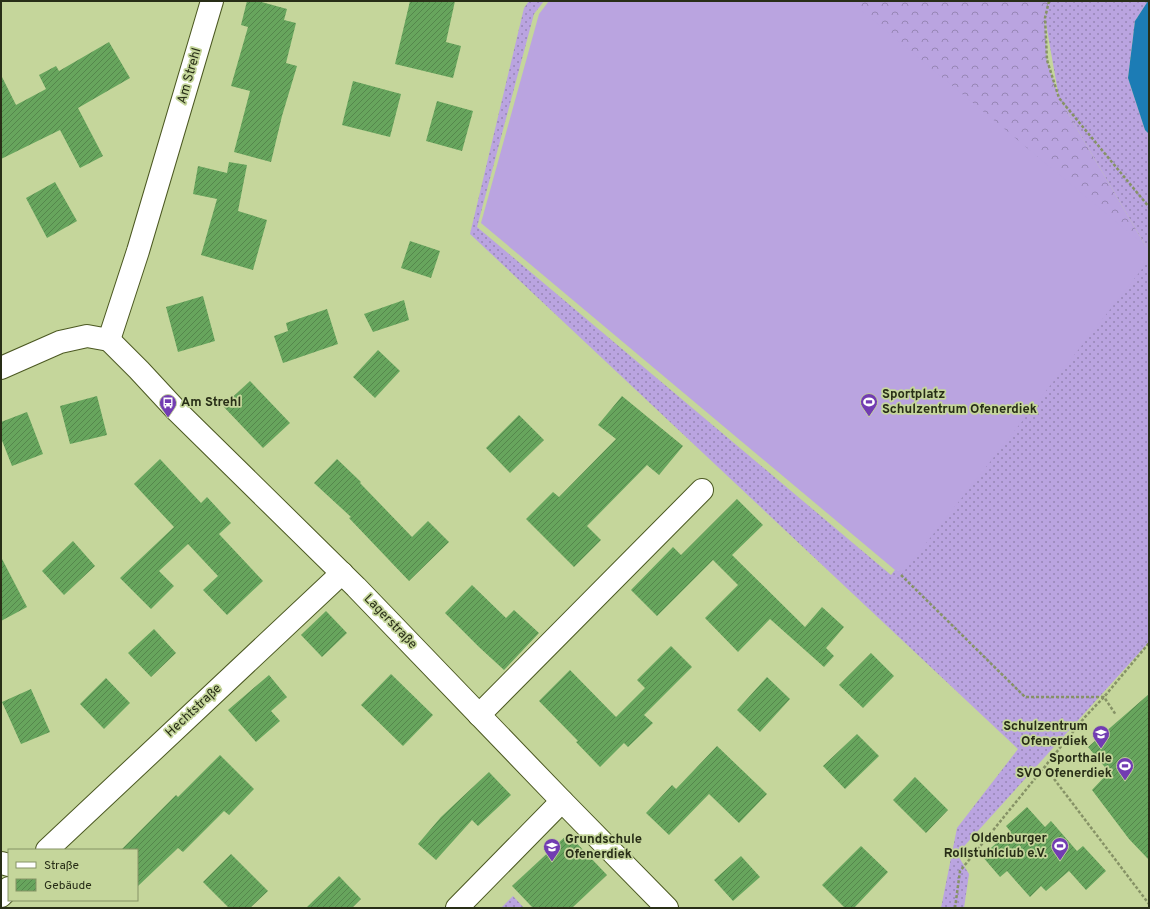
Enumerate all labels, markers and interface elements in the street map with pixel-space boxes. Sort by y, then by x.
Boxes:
street label: Am Strehl [174,46,206,106]
place label: Sportplatz Schulzentrum Ofenerdiek [882,387,1037,418]
sports icon: Sportplatz Schulzentrum Ofenerdiek [859,392,879,417]
bus stop icon: Am Strehl [158,393,178,418]
place label: Am Strehl [181,395,241,411]
street label: Lagerstraße [360,591,420,653]
street label: Hechtstraße [163,681,225,741]
place label: Schulzentrum Ofenerdiek [1003,719,1088,750]
school or university icon: Schulzentrum Ofenerdiek [1091,724,1111,749]
place label: Sporthalle SVO Ofenerdiek [1016,751,1112,782]
sports icon: Sporthalle SVO Ofenerdiek [1115,756,1135,781]
place label: Oldenburger Rollstuhlclub e.V. [944,831,1048,862]
place label: Grundschule Ofenerdiek [565,832,642,863]
sports icon: Oldenburger Rollstuhlclub e.V. [1050,836,1070,861]
school or university icon: Grundschule Ofenerdiek [542,837,562,862]
legend [8,849,138,901]
text: Straße [44,858,79,874]
text: Gebäude [44,878,92,894]

